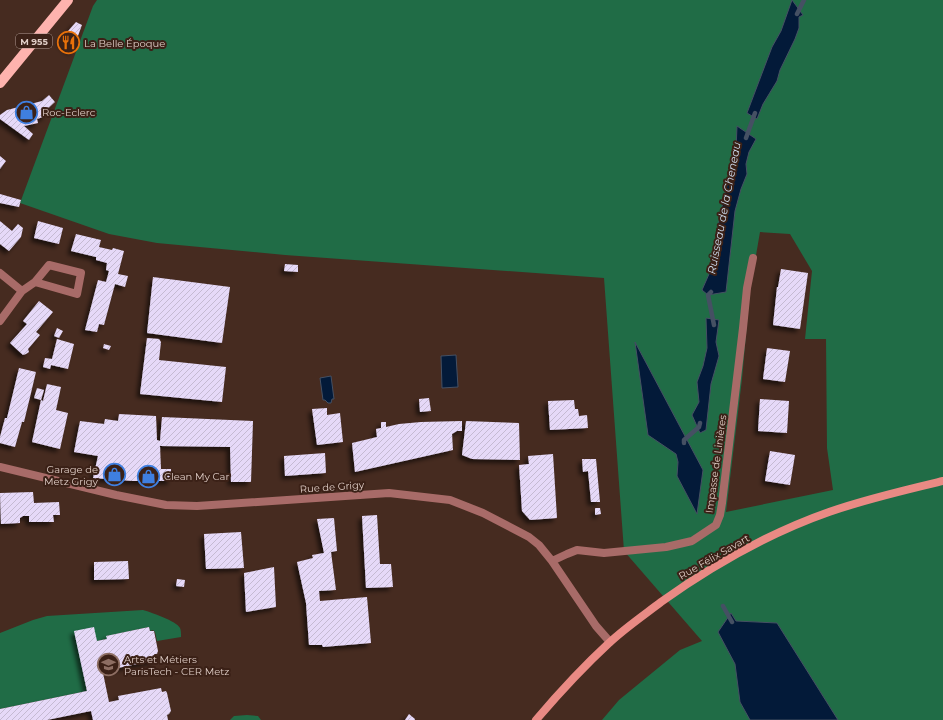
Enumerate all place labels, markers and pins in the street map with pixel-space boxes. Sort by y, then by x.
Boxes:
restaurant icon: La Belle Époque [55,30,81,56]
place label: La Belle Époque [84,37,165,50]
shop icon: Roc-Eclerc [13,99,39,125]
place label: Roc-Eclerc [42,106,96,119]
shop icon: Garage de Metz Grigy [101,462,127,488]
place label: Garage de Metz Grigy [44,463,99,488]
shop icon: Clean My Car [135,463,161,489]
place label: Clean My Car [164,470,229,483]
school or university icon: Arts et Métiers ParisTech - CER Metz [95,652,121,678]
place label: Arts et Métiers ParisTech - CER Metz [124,653,229,678]

